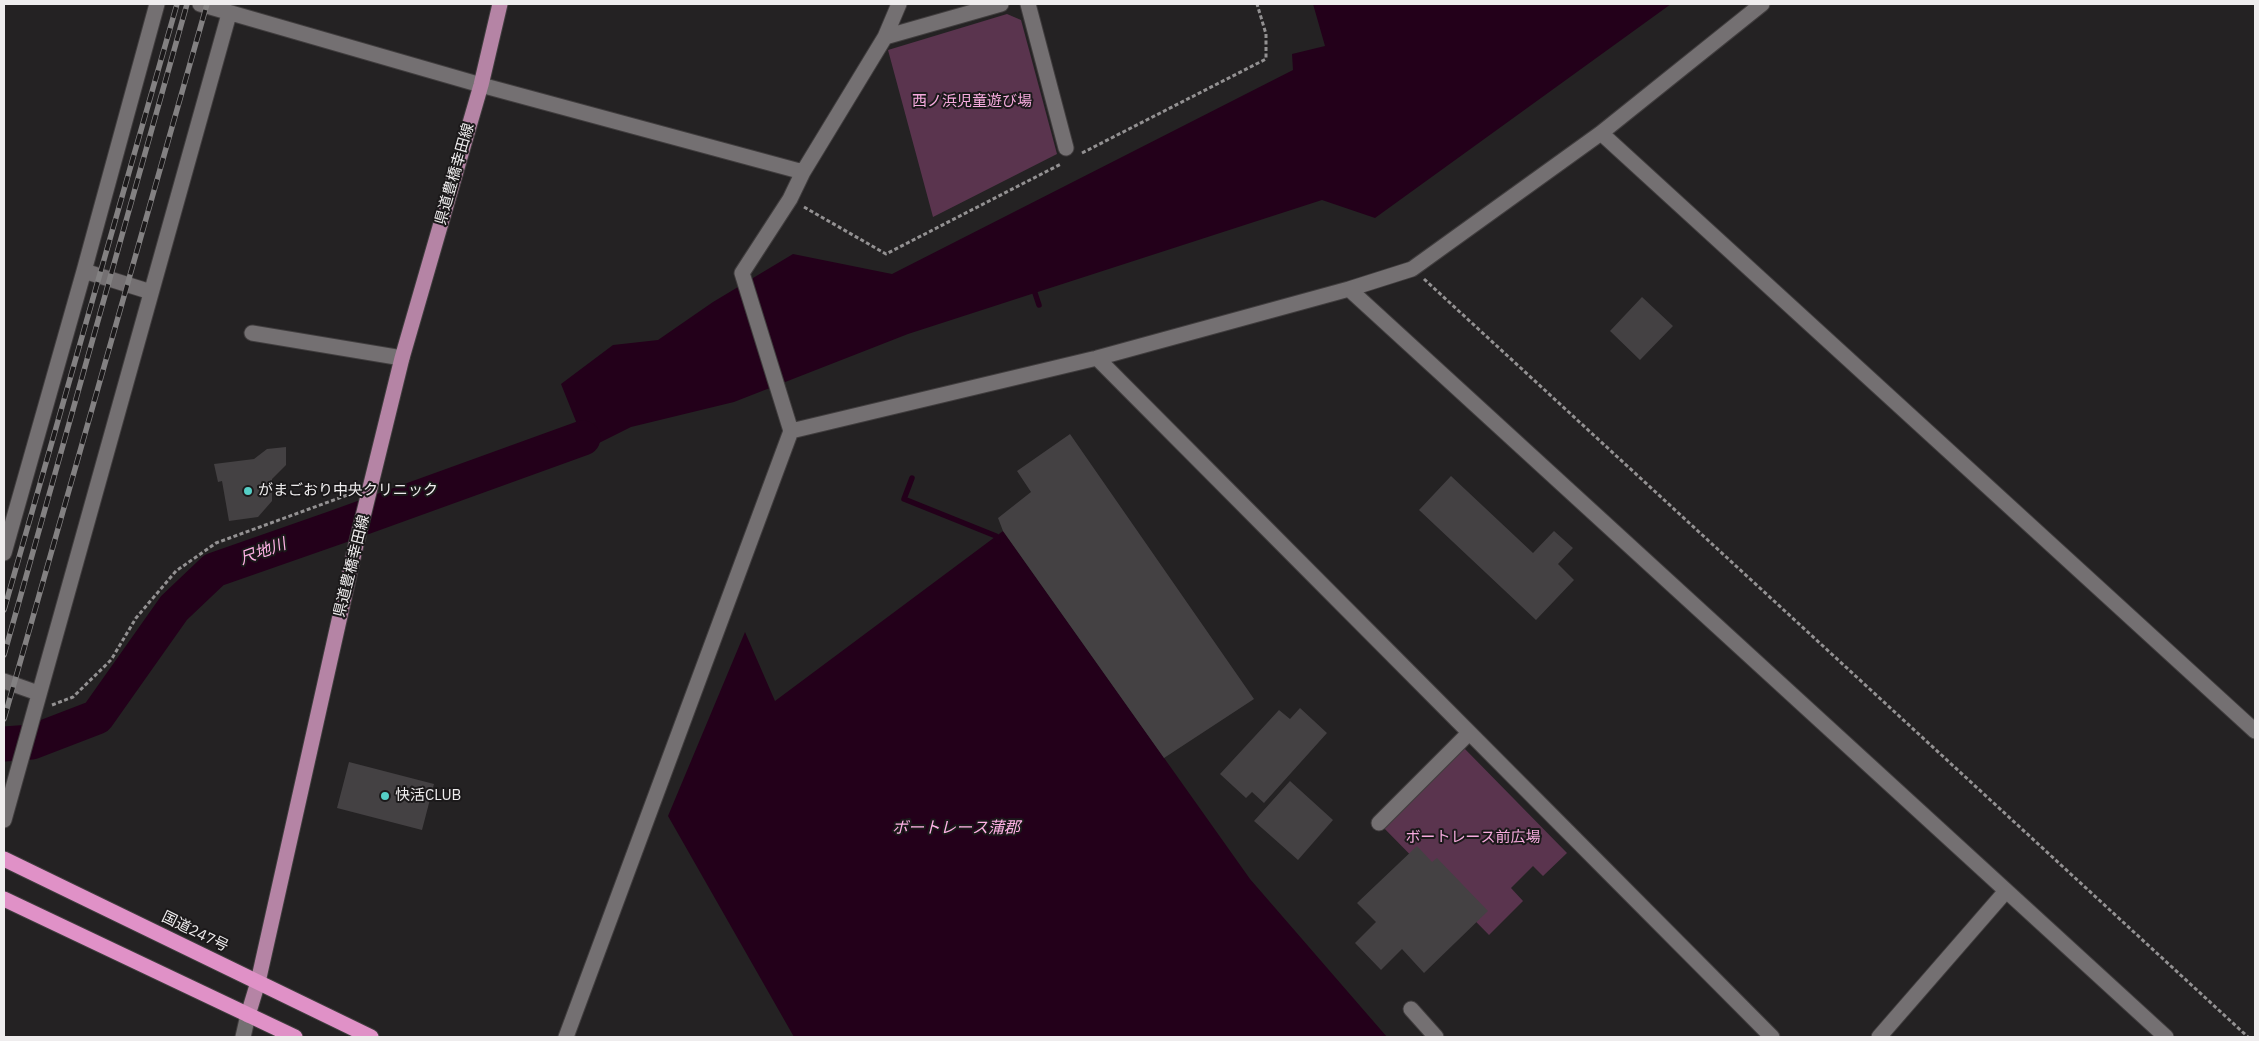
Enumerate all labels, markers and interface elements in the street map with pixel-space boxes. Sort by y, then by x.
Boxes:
park label: 西ノ浜児童遊び場 [912,93,1032,111]
street label: 県道豊橋幸田線 [432,121,478,227]
place label: がまごおり中央クリニック [258,482,438,500]
marker: がまごおり中央クリニック [242,485,254,497]
street label: 県道豊橋幸田線 [331,513,373,619]
water label: 尺地川 [237,535,289,569]
place label: 快活CLUB [395,787,461,805]
marker: 快活CLUB [379,790,391,802]
water label: ボートレース蒲郡 [892,818,1020,838]
park label: ボートレース前広場 [1406,829,1540,847]
street label: 国道247号 [159,908,231,956]

